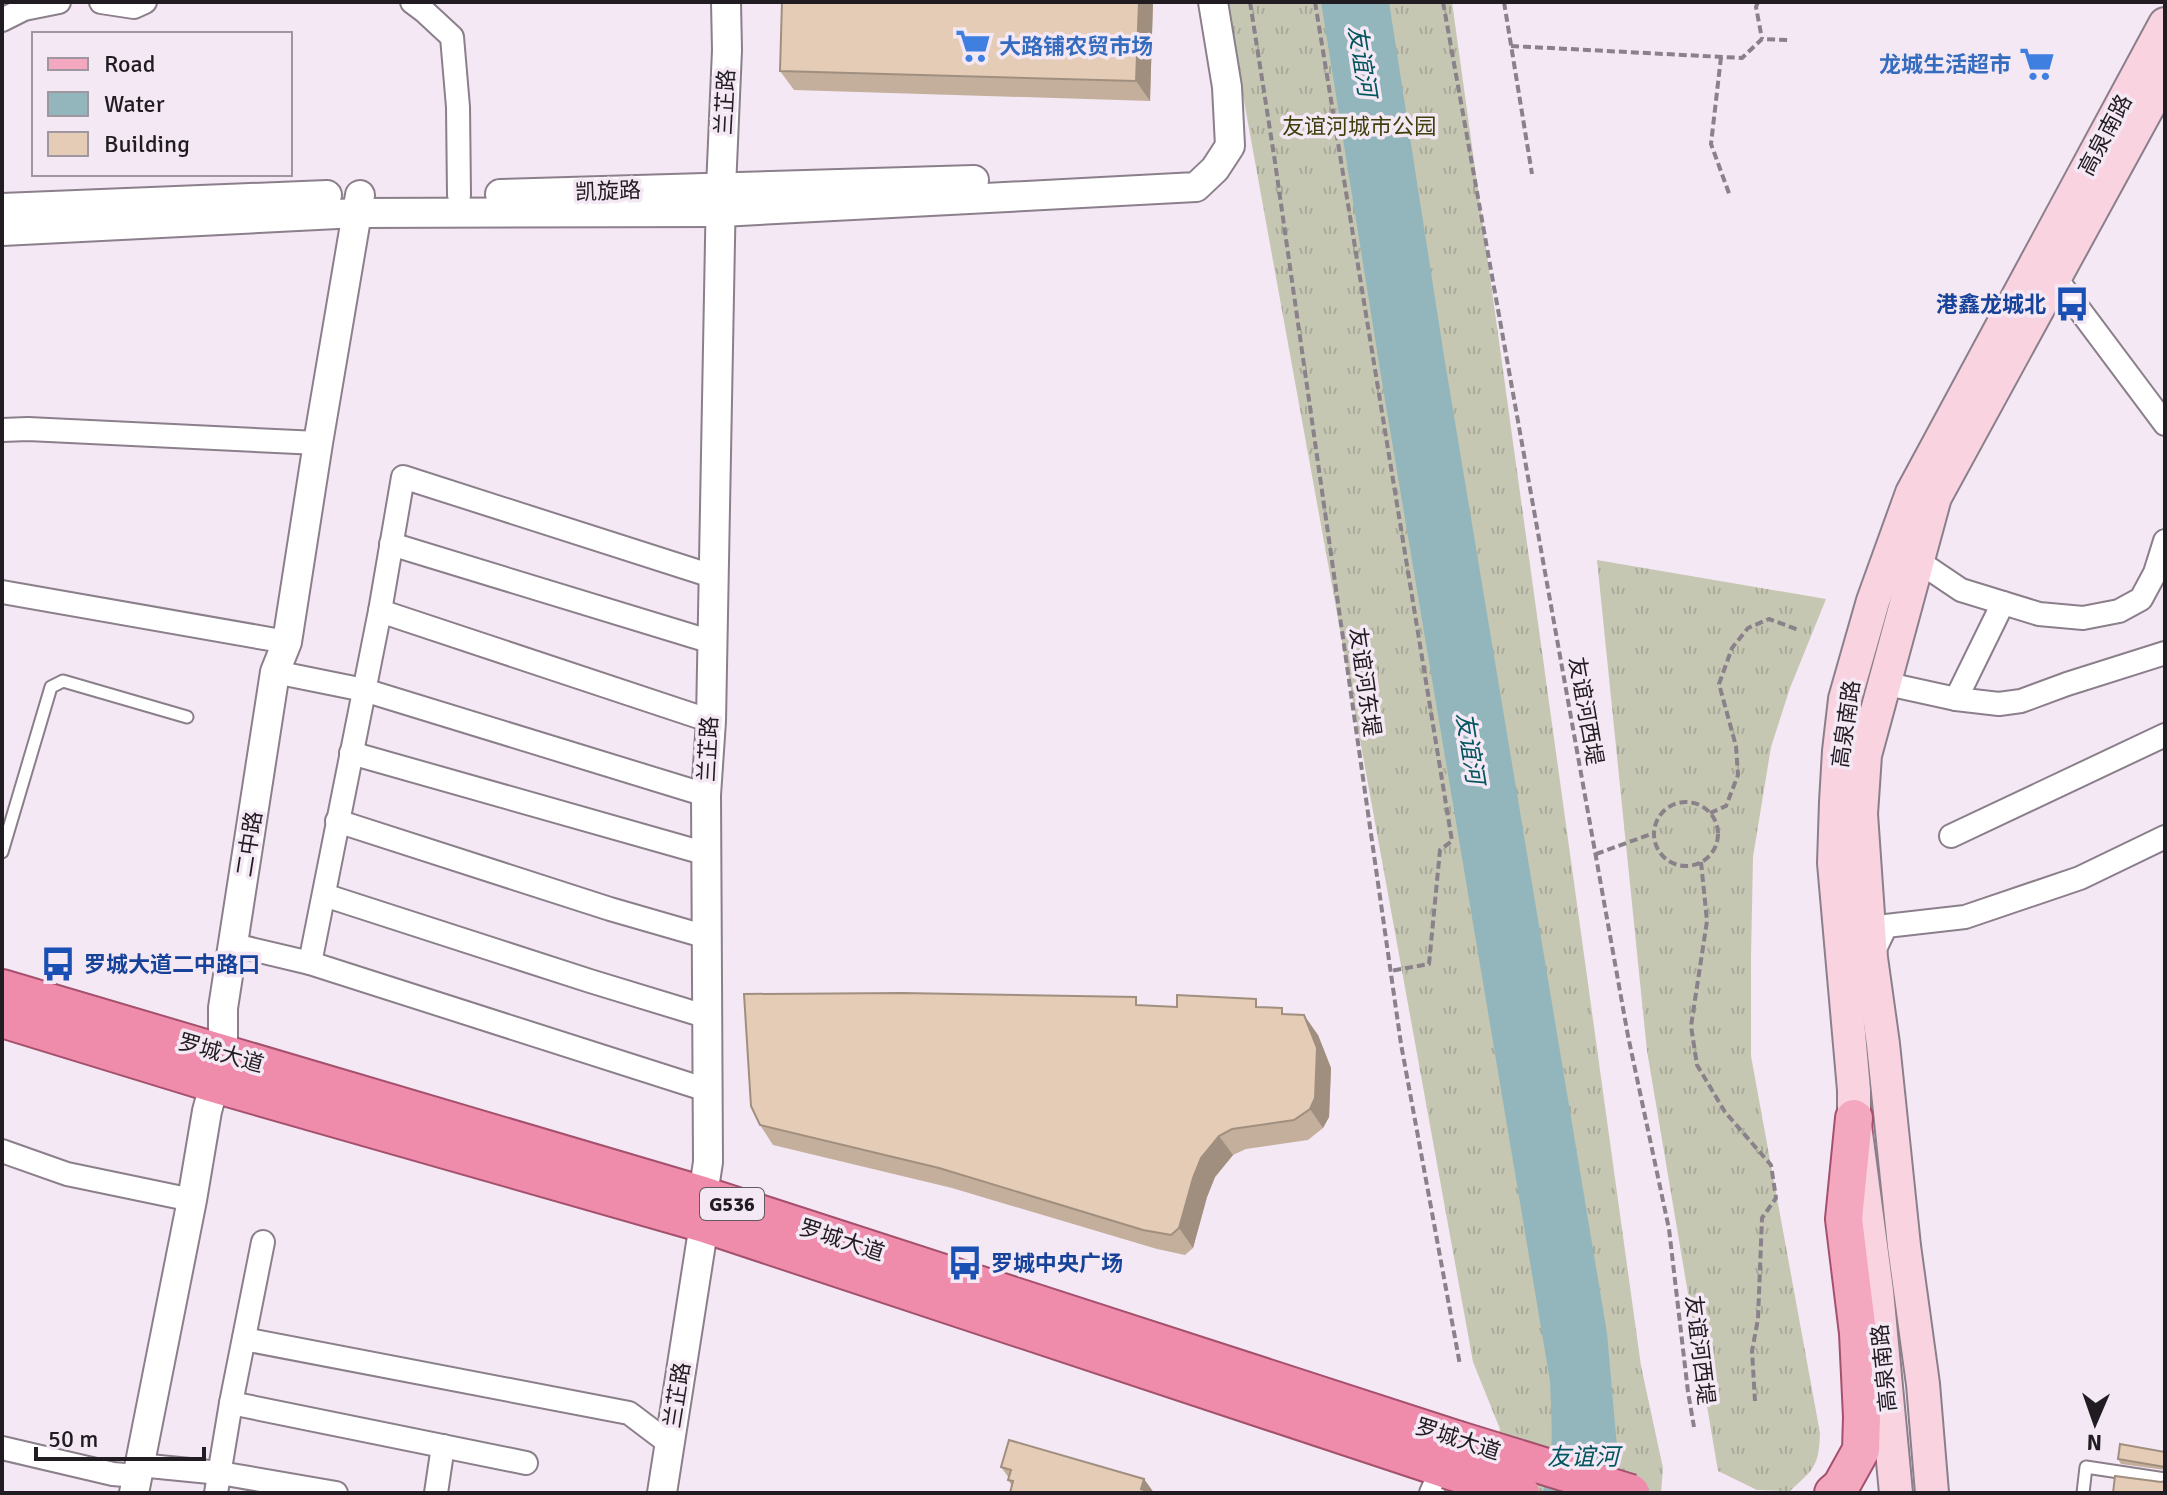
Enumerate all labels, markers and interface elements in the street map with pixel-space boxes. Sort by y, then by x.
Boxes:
water label: 友谊河 [1342,23,1383,103]
supermarket icon: 大路铺农贸市场 [954,27,992,65]
legend [32,32,292,176]
place label: 大路铺农贸市场 [999,33,1153,60]
supermarket icon: 龙城生活超市 [2018,45,2056,83]
text: Road [104,49,155,79]
place label: 龙城生活超市 [1879,51,2011,78]
street label: 兰芷路 [710,68,740,136]
text: Water [104,89,165,119]
street label: 高泉南路 [2072,90,2138,180]
park label: 友谊河城市公园 [1282,113,1436,140]
text: Building [104,129,190,159]
street label: 凯旋路 [575,176,641,206]
bus stop icon: 港鑫龙城北 [2053,285,2091,323]
place label: 港鑫龙城北 [1936,291,2046,318]
street label: 友谊河东堤 [1344,626,1386,738]
street label: 友谊河西堤 [1563,654,1609,768]
street label: 高泉南路 [1827,679,1865,769]
water label: 友谊河 [1450,710,1491,790]
street label: 兰芷路 [693,715,723,783]
street label: 二中路 [231,809,267,879]
bus stop icon: 罗城大道二中路口 [39,945,77,983]
place label: 罗城大道二中路口 [84,951,260,978]
street label: 罗城大道 [175,1028,267,1078]
road number: G536 [700,1188,764,1220]
street label: 罗城大道 [796,1214,888,1266]
bus stop icon: 罗城中央广场 [946,1244,984,1282]
place label: 罗城中央广场 [991,1250,1123,1277]
street label: 友谊河西堤 [1680,1294,1720,1406]
street label: 高泉南路 [1866,1323,1902,1413]
street label: 兰芷路 [659,1360,695,1430]
north arrow [2055,1383,2135,1463]
scale bar [36,1411,204,1461]
street label: 罗城大道 [1412,1413,1504,1465]
text: 50 m [48,1424,98,1454]
text: N [2086,1429,2102,1456]
water label: 友谊河 [1547,1442,1623,1472]

